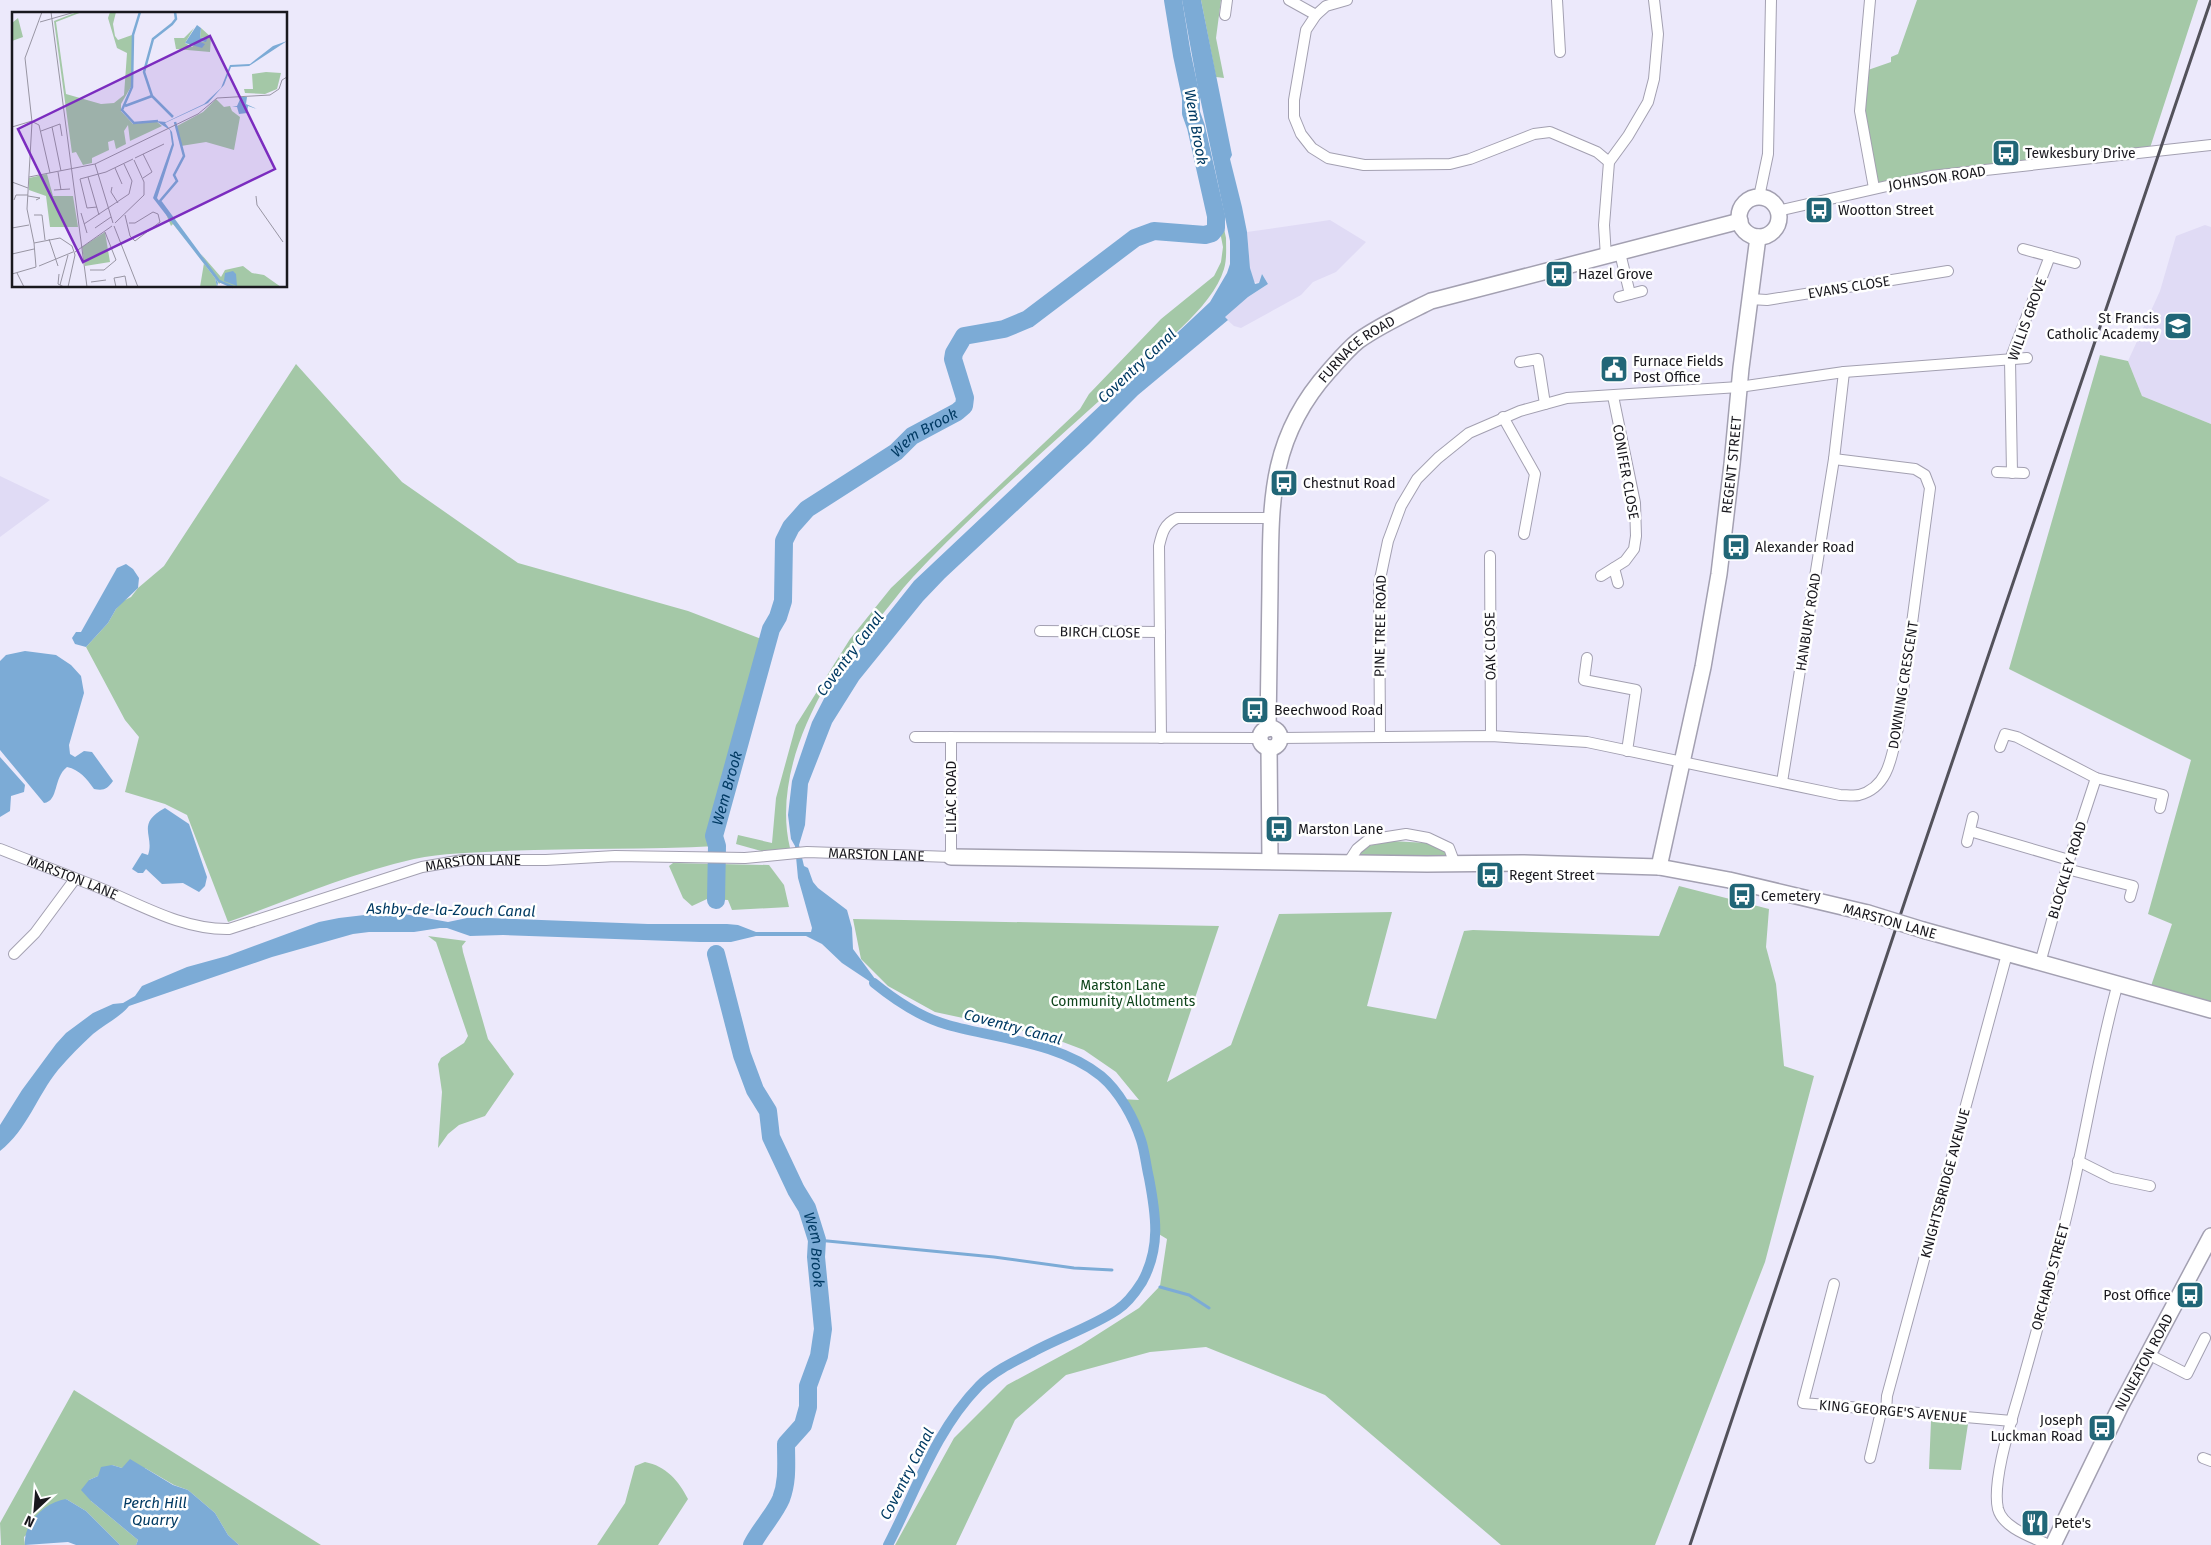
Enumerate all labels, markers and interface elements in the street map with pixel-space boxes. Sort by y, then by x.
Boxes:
inset map [12,12,288,288]
water label: Wem Brook [1181,88,1211,166]
bus stop icon: Tewkesbury Drive [1991,138,2021,168]
place label: Tewkesbury Drive [2025,145,2136,162]
street label: JOHNSON ROAD [1887,162,1987,195]
bus stop icon: Wootton Street [1804,195,1834,225]
place label: Wootton Street [1838,202,1935,219]
bus stop icon: Hazel Grove [1544,259,1574,289]
place label: Hazel Grove [1578,266,1653,283]
street label: EVANS CLOSE [1807,273,1891,302]
street label: WILLIS GROVE [2005,275,2050,363]
place label: St Francis Catholic Academy [2047,310,2159,343]
school or university icon: St Francis Catholic Academy [2163,311,2193,341]
street label: FURNACE ROAD [1315,312,1398,386]
water label: Coventry Canal [1094,325,1180,407]
place label: Furnace Fields Post Office [1633,353,1724,386]
public building icon: Furnace Fields Post Office [1599,354,1629,384]
water label: Wem Brook [887,404,961,461]
street label: REGENT STREET [1718,415,1746,515]
street label: CONIFER CLOSE [1609,423,1642,521]
bus stop icon: Chestnut Road [1269,468,1299,498]
place label: Chestnut Road [1303,475,1396,492]
bus stop icon: Alexander Road [1721,532,1751,562]
place label: Alexander Road [1755,539,1854,556]
street label: HANBURY ROAD [1792,572,1825,672]
street label: PINE TREE ROAD [1371,575,1390,677]
water label: Coventry Canal [813,608,887,700]
street label: OAK CLOSE [1481,612,1500,680]
street label: DOWNING CRESCENT [1885,619,1922,750]
street label: BIRCH CLOSE [1059,623,1141,642]
bus stop icon: Beechwood Road [1240,695,1270,725]
place label: Beechwood Road [1274,702,1383,719]
water label: Wem Brook [708,749,746,827]
street label: LILAC ROAD [943,761,960,833]
bus stop icon: Marston Lane [1264,814,1294,844]
street label: BLOCKLEY ROAD [2045,819,2090,921]
place label: Marston Lane [1298,821,1383,838]
street label: MARSTON LANE [828,845,925,865]
street label: MARSTON LANE [424,851,521,875]
street label: MARSTON LANE [25,852,121,904]
bus stop icon: Regent Street [1475,860,1505,890]
place label: Regent Street [1509,867,1595,884]
bus stop icon: Cemetery [1727,881,1757,911]
place label: Cemetery [1761,888,1821,905]
water label: Ashby-de-la-Zouch Canal [365,900,536,920]
street label: MARSTON LANE [1841,900,1939,943]
park label: Marston Lane Community Allotments [1051,977,1196,1010]
water label: Coventry Canal [962,1005,1064,1049]
street label: KNIGHTSBRIDGE AVENUE [1917,1106,1974,1260]
water label: Wem Brook [800,1210,828,1288]
street label: ORCHARD STREET [2028,1221,2073,1332]
bus stop icon: Post Office [2175,1280,2205,1310]
place label: Post Office [2103,1287,2171,1304]
street label: NUNEATON ROAD [2111,1311,2177,1414]
street label: KING GEORGE'S AVENUE [1818,1397,1968,1426]
place label: Joseph Luckman Road [1990,1412,2083,1445]
bus stop icon: Joseph Luckman Road [2087,1413,2117,1443]
water label: Coventry Canal [876,1425,938,1523]
north arrow [10,1485,60,1535]
water label: Perch Hill Quarry [123,1494,187,1529]
restaurant icon: Pete's [2020,1508,2050,1538]
text: N [22,1512,37,1531]
place label: Pete's [2054,1515,2092,1532]

